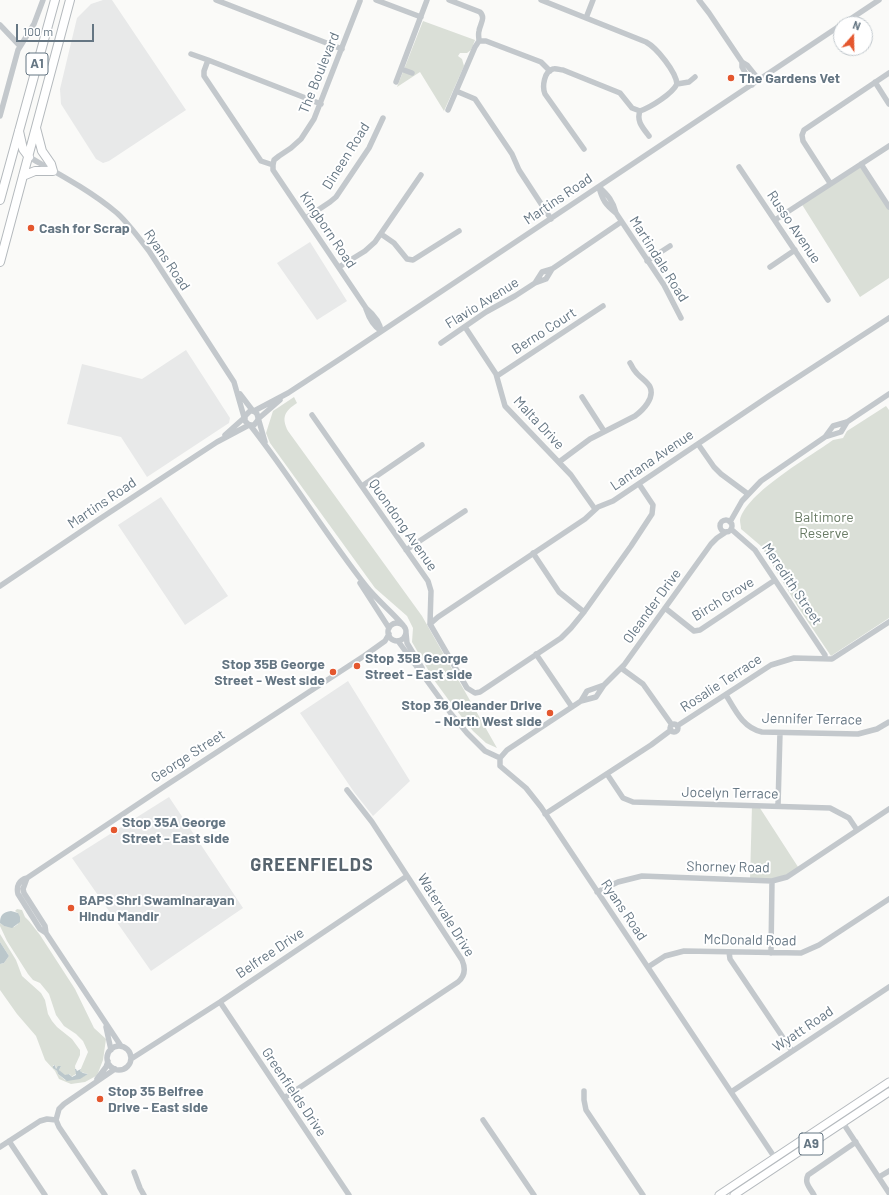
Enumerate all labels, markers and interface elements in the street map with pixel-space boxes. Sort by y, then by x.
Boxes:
scale bar [18,16,96,42]
north arrow [833,16,873,56]
text: N [851,18,863,33]
text: 100 m [23,24,53,38]
street label: The Boulevard [295,30,343,116]
road number: A1 [26,53,48,75]
place label: The Gardens Vet [739,70,840,86]
marker: The Gardens Vet [726,73,736,83]
street label: Dineen Road [319,119,373,193]
street label: Martins Road [520,170,596,228]
street label: Russo Avenue [763,187,825,267]
street label: Kingborn Road [296,189,360,271]
street label: Martindale Road [626,213,692,305]
place label: Cash for Scrap [39,220,130,236]
marker: Cash for Scrap [26,223,36,233]
street label: Ryans Road [140,226,194,294]
street label: Flavio Avenue [442,274,522,332]
street label: Berno Court [509,304,579,358]
street label: Malta Drive [510,393,568,453]
street label: Lantana Avenue [607,426,697,494]
street label: Martins Road [64,474,140,532]
street label: Quondong Avenue [365,476,441,574]
park label: Baltimore Reserve [794,509,854,542]
street label: Meredith Street [759,540,825,628]
street label: Oleander Drive [619,565,685,647]
street label: Birch Grove [689,573,757,625]
place label: Stop 35B George Street - East side [365,650,472,682]
street label: Rosalie Terrace [677,650,765,716]
place label: Stop 35B George Street - West side [214,656,325,688]
marker: Stop 35B George Street - East side [352,661,362,671]
marker: Stop 35B George Street - West side [328,667,338,677]
place label: Stop 36 Oleander Drive - North West side [402,697,542,730]
marker: Stop 36 Oleander Drive - North West side [545,708,555,718]
street label: Jennifer Terrace [762,710,862,728]
street label: George Street [148,726,228,786]
street label: Jocelyn Terrace [681,784,779,802]
place label: Stop 35A George Street - East side [122,814,229,846]
marker: Stop 35A George Street - East side [109,825,119,835]
district label: GREENFIELDS [250,854,374,876]
street label: Shorney Road [686,858,770,876]
street label: Watervale Drive [414,870,478,960]
street label: Ryans Road [597,876,651,944]
place label: BAPS Shri Swaminarayan Hindu Mandir [79,892,235,924]
marker: BAPS Shri Swaminarayan Hindu Mandir [66,903,76,913]
street label: Belfree Drive [233,924,307,982]
street label: McDonald Road [703,931,797,949]
street label: Wyatt Road [769,1003,837,1055]
street label: Greenfields Drive [258,1044,330,1140]
place label: Stop 35 Belfree Drive - East side [108,1083,208,1116]
marker: Stop 35 Belfree Drive - East side [95,1094,105,1104]
road number: A9 [799,1133,823,1155]

